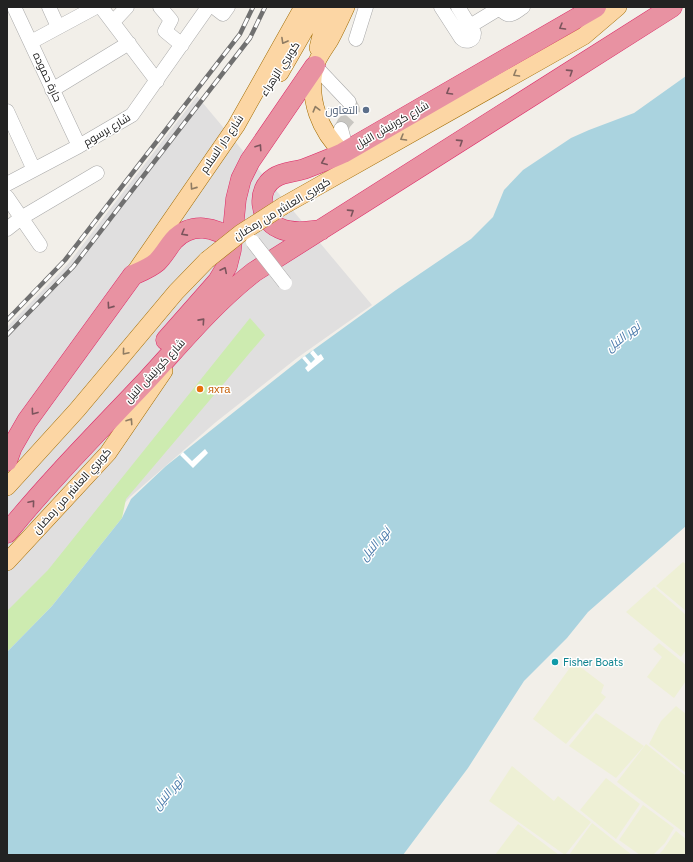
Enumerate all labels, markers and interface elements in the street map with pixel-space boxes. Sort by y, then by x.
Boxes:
one-way arrow [559,22,566,29]
one-way arrow [282,37,289,44]
street label: كوبري الزهراء [258,39,304,100]
street label: حارة حموده [30,50,64,104]
one-way arrow [566,69,573,77]
one-way arrow [513,70,520,77]
one-way arrow [446,87,453,94]
street label: شارع كورنيش النيل [353,99,432,152]
place label: التعاون [325,104,358,117]
one-way arrow [312,105,320,112]
marker: التعاون [361,105,371,115]
street label: شارع برسوم [81,111,133,150]
street label: شارع دار السلام [198,112,247,176]
one-way arrow [400,134,407,141]
one-way arrow [456,140,463,147]
one-way arrow [255,145,262,152]
one-way arrow [320,157,327,165]
street label: كوبري العاشر من رمضان [231,175,334,245]
one-way arrow [190,183,198,190]
one-way arrow [347,209,354,217]
one-way arrow [181,228,188,236]
one-way arrow [219,267,227,274]
one-way arrow [108,302,115,309]
one-way arrow [197,318,204,326]
water label: نهر النيل [603,318,644,355]
street label: شارع كورنيش النيل [122,336,189,406]
one-way arrow [123,348,130,355]
place label: яхта [208,383,231,396]
marker: яхта [195,384,205,394]
one-way arrow [32,407,39,414]
one-way arrow [125,418,133,425]
street label: كوبري العاشر من رمضان [30,445,115,538]
one-way arrow [27,501,34,508]
water label: نهر النيل [357,523,394,564]
place label: Fisher Boats [563,656,623,669]
marker: Fisher Boats [550,657,560,667]
water label: نهر النيل [150,772,187,813]

